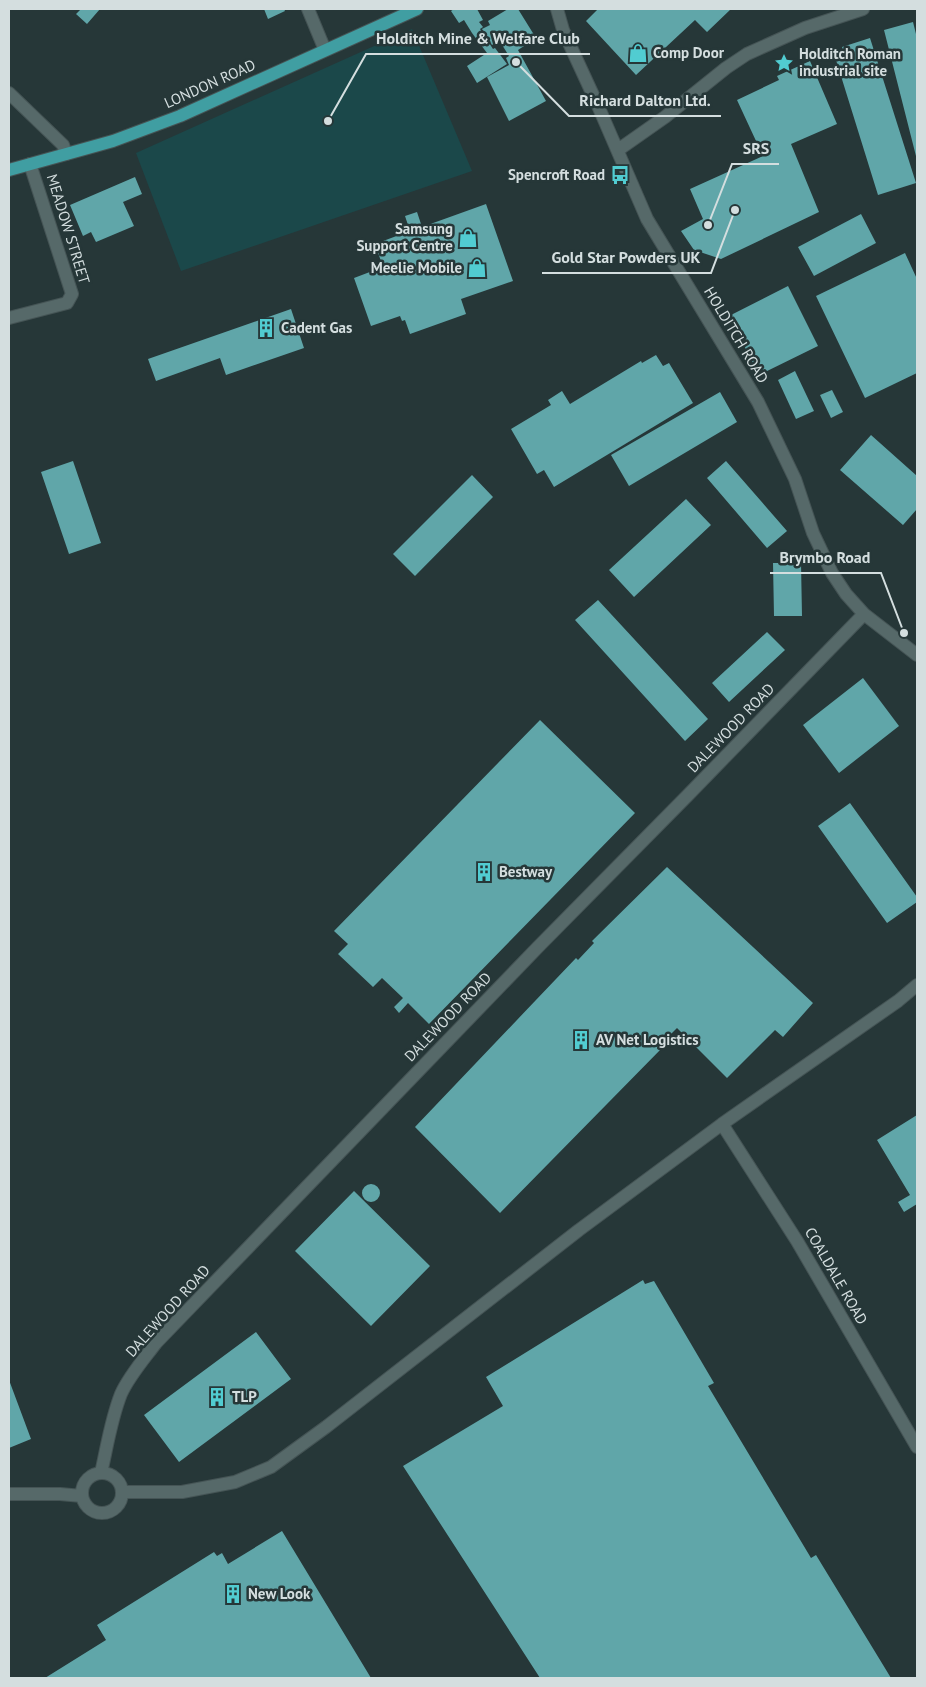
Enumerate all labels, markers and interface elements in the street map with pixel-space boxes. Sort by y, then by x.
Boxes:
callout: Holditch Mine & Welfare Club [366,23,590,54]
text: Holditch Mine & Welfare Club [376,28,580,48]
shop icon: Comp Door [627,42,649,64]
place label: Comp Door [653,43,725,62]
place label: Holditch Roman industrial site [799,44,901,80]
place icon: Holditch Roman industrial site [773,52,795,74]
street label: LONDON ROAD [161,55,258,112]
callout: Richard Dalton Ltd. [569,85,721,116]
text: Richard Dalton Ltd. [579,90,711,110]
callout: SRS [732,133,779,164]
text: SRS [743,138,769,158]
bus stop icon: Spencroft Road [609,164,631,186]
place label: Spencroft Road [508,165,605,184]
street label: MEADOW STREET [43,172,94,287]
place label: Samsung Support Centre [356,219,453,255]
shop icon: Samsung Support Centre [457,227,479,249]
callout: Gold Star Powders UK [542,242,711,273]
text: Gold Star Powders UK [551,247,701,267]
shop icon: Meelie Mobile [466,257,488,279]
place label: Meelie Mobile [371,258,462,277]
street label: HOLDITCH ROAD [700,283,773,386]
building icon: Cadent Gas [255,317,277,339]
place label: Cadent Gas [281,318,352,337]
callout: Brymbo Road [770,542,881,573]
text: Brymbo Road [780,547,870,567]
street label: DALEWOOD ROAD [683,679,778,776]
building icon: Bestway [473,861,495,883]
place label: Bestway [499,862,553,881]
street label: DALEWOOD ROAD [400,968,495,1065]
building icon: AV Net Logistics [570,1029,592,1051]
place label: AV Net Logistics [596,1030,699,1049]
street label: COALDALE ROAD [801,1224,872,1328]
street label: DALEWOOD ROAD [121,1261,214,1361]
building icon: TLP [206,1386,228,1408]
place label: TLP [232,1387,257,1406]
building icon: New Look [222,1583,244,1605]
place label: New Look [248,1584,311,1603]

